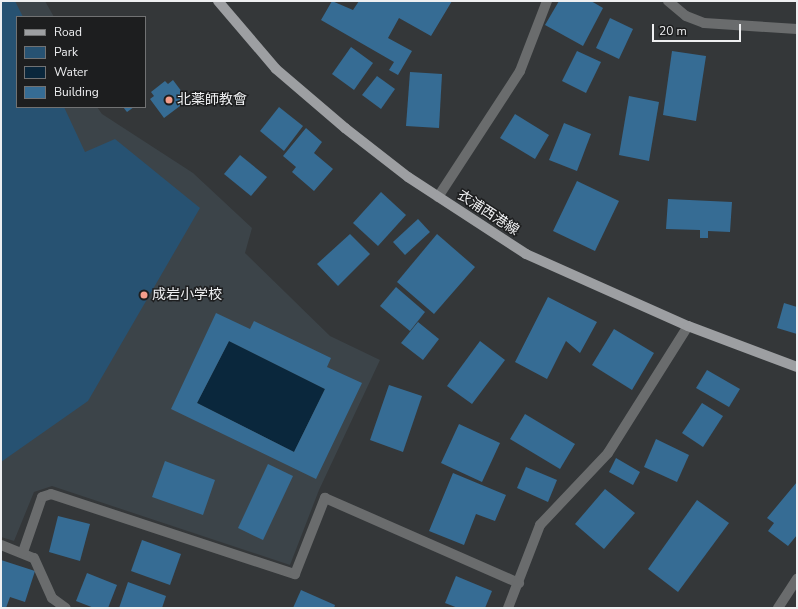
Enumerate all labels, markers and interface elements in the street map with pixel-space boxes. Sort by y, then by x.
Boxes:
legend [16,16,146,108]
scale bar [654,16,743,42]
text: 20 m [659,23,687,39]
text: Road [54,24,82,40]
text: Park [54,44,78,60]
text: Water [54,64,88,80]
text: Building [54,84,99,100]
place label: 北薬師教會 [177,92,247,108]
marker: 北薬師教會 [164,95,174,105]
street label: 衣浦西港線 [454,187,522,239]
place label: 成岩小学校 [152,287,222,303]
marker: 成岩小学校 [139,290,149,300]

